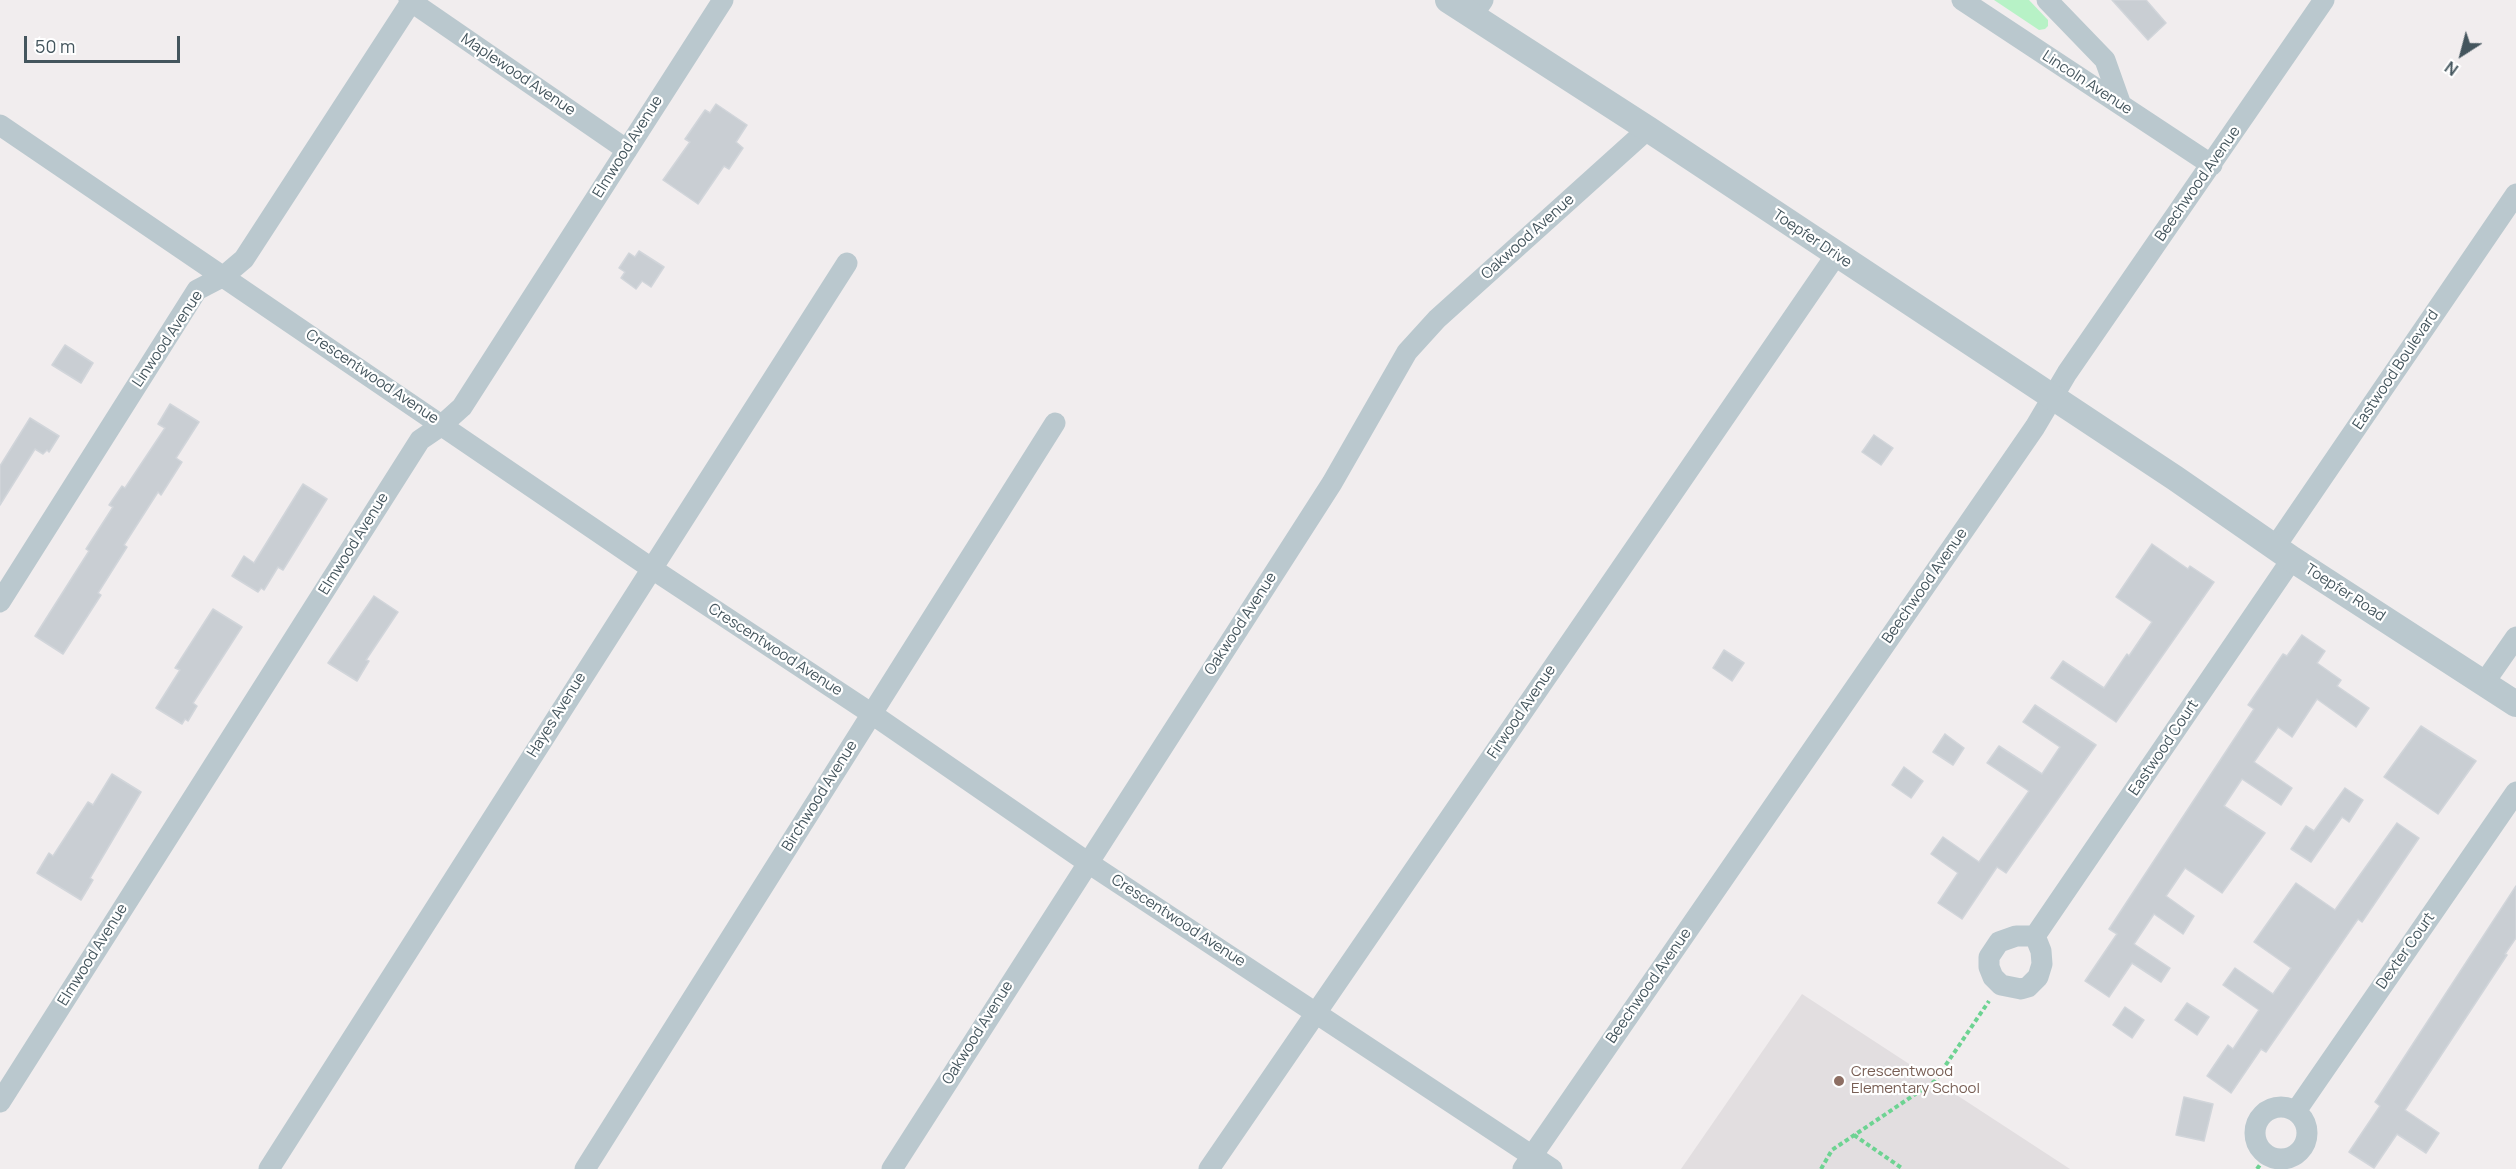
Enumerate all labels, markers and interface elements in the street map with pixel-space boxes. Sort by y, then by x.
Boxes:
scale bar [27,24,183,62]
north arrow [2432,24,2492,84]
street label: Maplewood Avenue [457,30,579,120]
text: 50 m [35,34,75,58]
street label: Lincoln Avenue [2039,47,2135,119]
text: N [2440,56,2463,81]
street label: Elmwood Avenue [589,93,667,201]
street label: Beechwood Avenue [2152,123,2244,245]
street label: Oakwood Avenue [1478,191,1578,283]
street label: Toepfer Drive [1769,206,1855,272]
street label: Linwood Avenue [129,287,207,391]
street label: Eastwood Boulevard [2349,307,2443,433]
street label: Crescentwood Avenue [302,326,442,428]
street label: Elmwood Avenue [315,490,393,598]
street label: Beechwood Avenue [1879,525,1971,647]
street label: Toepfer Road [2302,560,2388,626]
street label: Oakwood Avenue [1201,569,1281,679]
street label: Crescentwood Avenue [705,600,845,700]
street label: Firwood Avenue [1484,662,1560,762]
street label: Hayes Avenue [524,669,590,761]
street label: Eastwood Court [2125,697,2203,799]
street label: Birchwood Avenue [779,737,861,855]
street label: Crescentwood Avenue [1108,871,1248,971]
street label: Elmwood Avenue [54,901,132,1009]
street label: Dexter Court [2373,909,2439,993]
street label: Beechwood Avenue [1603,925,1695,1047]
street label: Oakwood Avenue [939,978,1017,1088]
place label: Crescentwood Elementary School [1851,1063,1980,1098]
marker: Crescentwood Elementary School [1832,1074,1846,1088]

